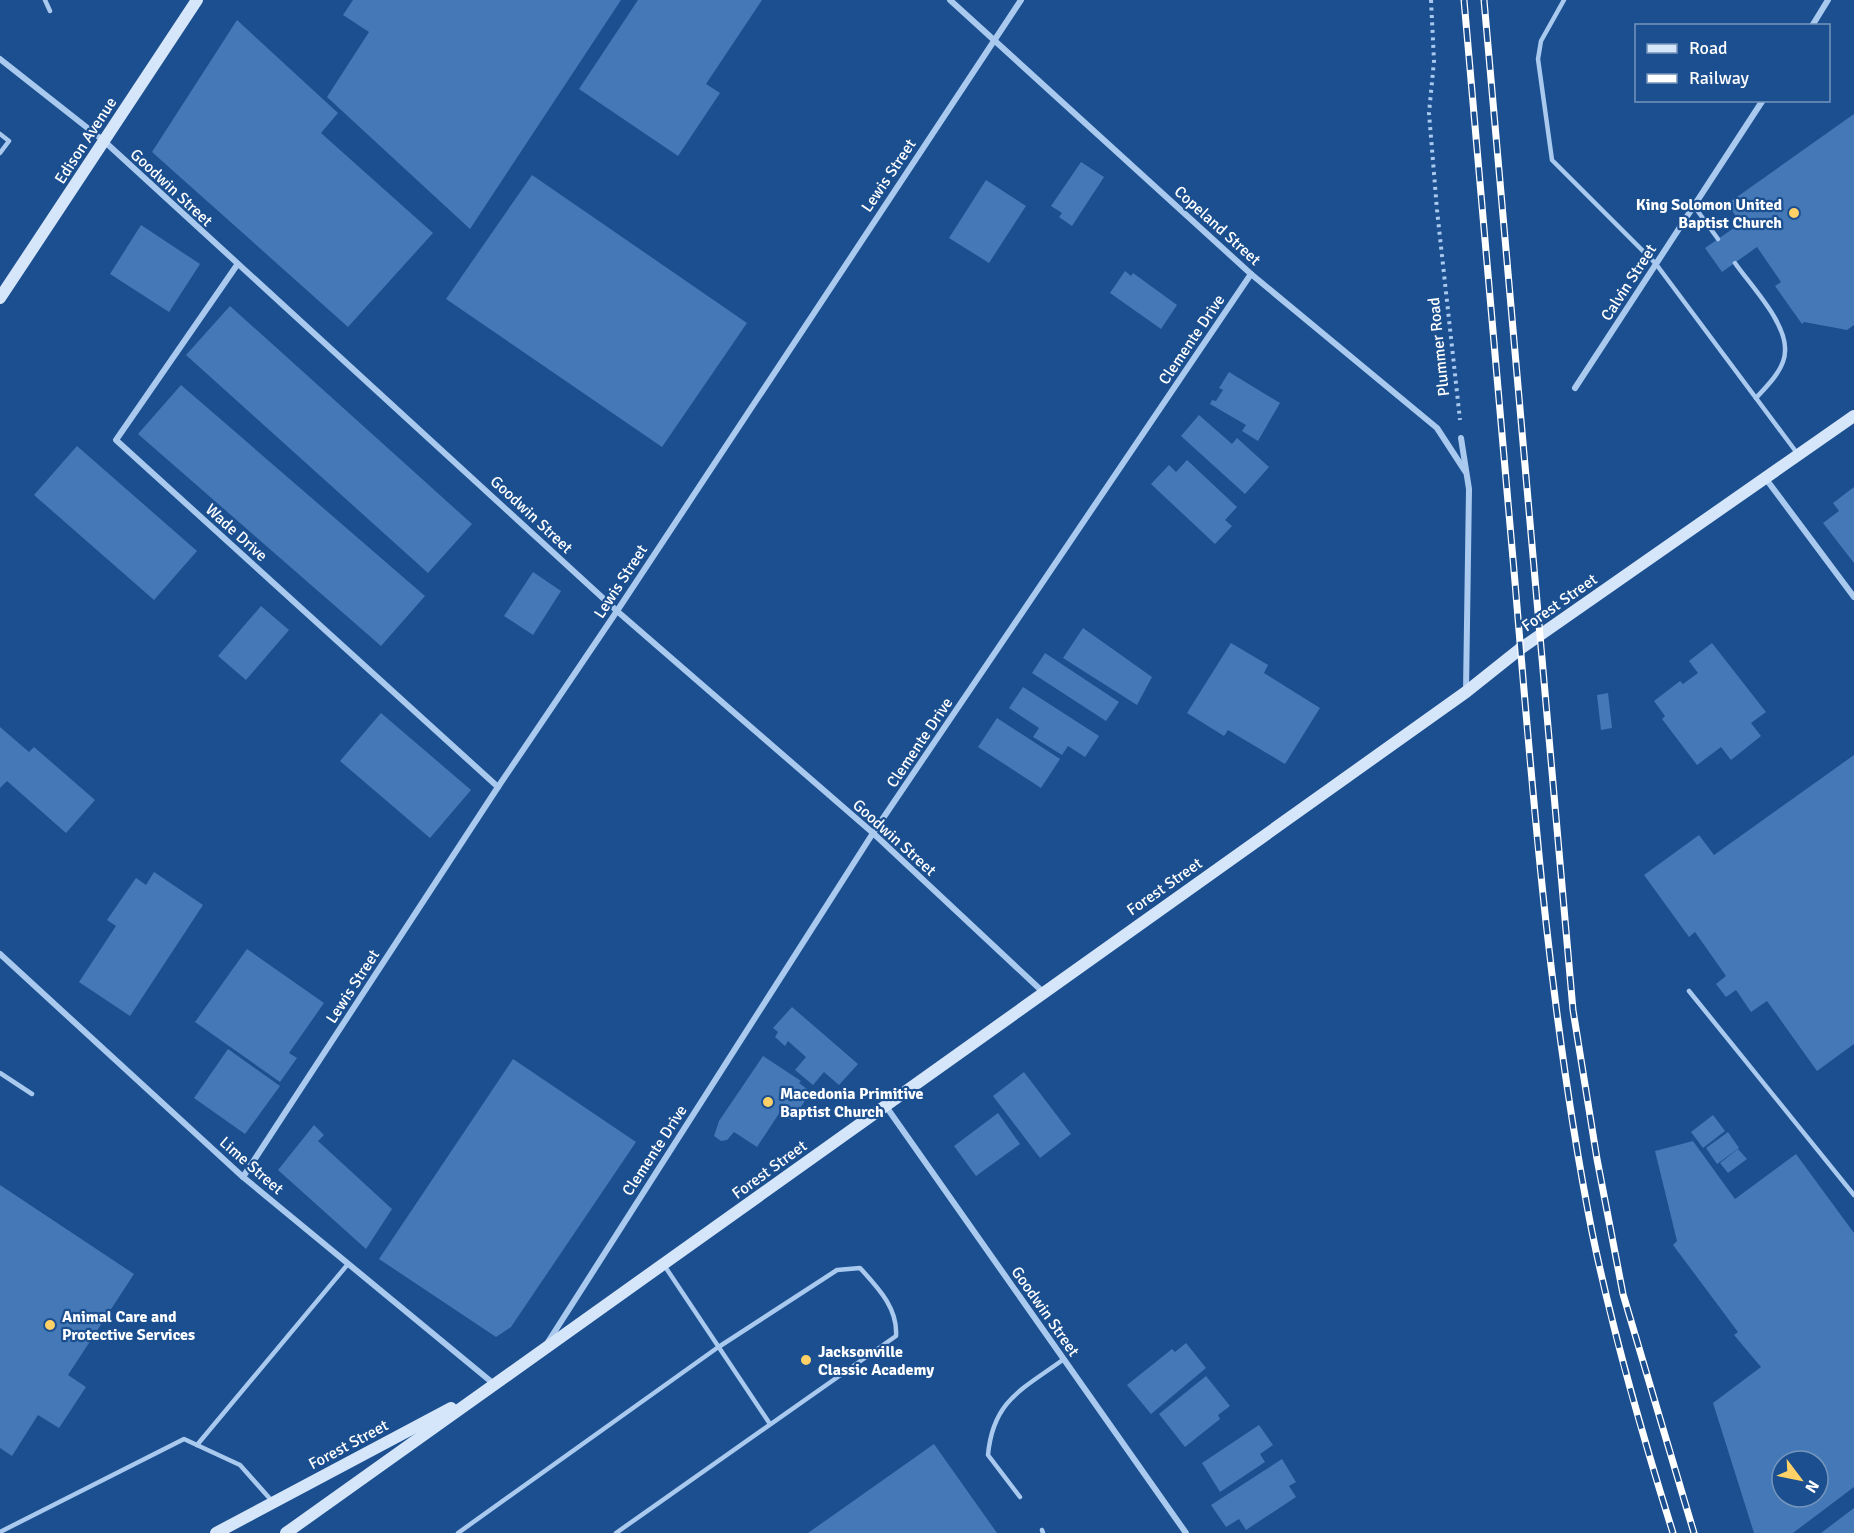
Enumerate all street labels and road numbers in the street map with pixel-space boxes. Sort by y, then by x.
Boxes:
street label: Edison Avenue [50,93,121,188]
street label: Lewis Street [857,135,921,216]
street label: Goodwin Street [126,144,217,231]
street label: Copeland Street [1170,182,1265,270]
street label: Calvin Street [1597,240,1661,325]
street label: Clemente Drive [1154,291,1229,388]
street label: Plummer Road [1424,296,1454,397]
street label: Goodwin Street [486,471,577,558]
street label: Wade Drive [201,500,272,566]
street label: Lewis Street [590,541,652,622]
street label: Forest Street [1518,569,1602,636]
street label: Clemente Drive [882,694,957,791]
street label: Goodwin Street [848,795,940,881]
street label: Forest Street [1123,853,1207,920]
street label: Lewis Street [322,946,384,1027]
street label: Clemente Drive [618,1101,692,1200]
street label: Lime Street [215,1133,288,1199]
street label: Forest Street [728,1136,811,1204]
street label: Goodwin Street [1007,1263,1084,1361]
street label: Forest Street [305,1415,392,1474]

